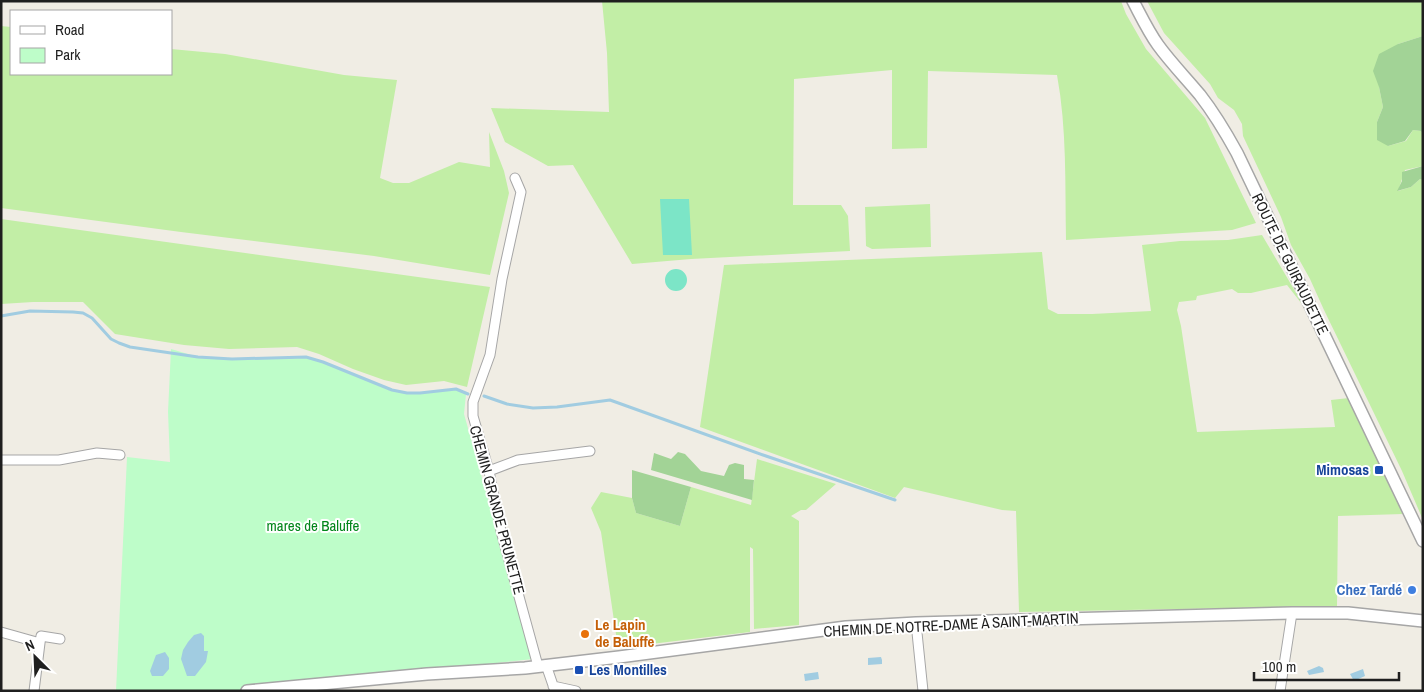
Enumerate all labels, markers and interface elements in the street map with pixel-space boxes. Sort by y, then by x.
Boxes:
legend [10,10,172,75]
text: Road [55,19,84,40]
text: Park [55,44,81,65]
street label: ROUTE DE GUIRAUDETTE [1247,189,1334,338]
street label: CHEMIN GRANDE PRUNETTE [465,423,530,597]
place label: Mimosas [1316,459,1369,480]
marker: Mimosas [1373,464,1385,476]
park label: mares de Baluffe [267,515,360,536]
place label: Chez Tardé [1337,579,1402,600]
marker: Chez Tardé [1406,584,1418,596]
street label: CHEMIN DE NOTRE-DAME À SAINT-MARTIN [823,607,1079,642]
place label: Le Lapin de Baluffe [595,614,655,652]
marker: Le Lapin de Baluffe [579,628,591,640]
north arrow [10,632,60,682]
text: N [22,635,37,655]
scale bar [1254,650,1399,682]
text: 100 m [1262,656,1296,677]
place label: Les Montilles [589,659,667,680]
marker: Les Montilles [573,664,585,676]

